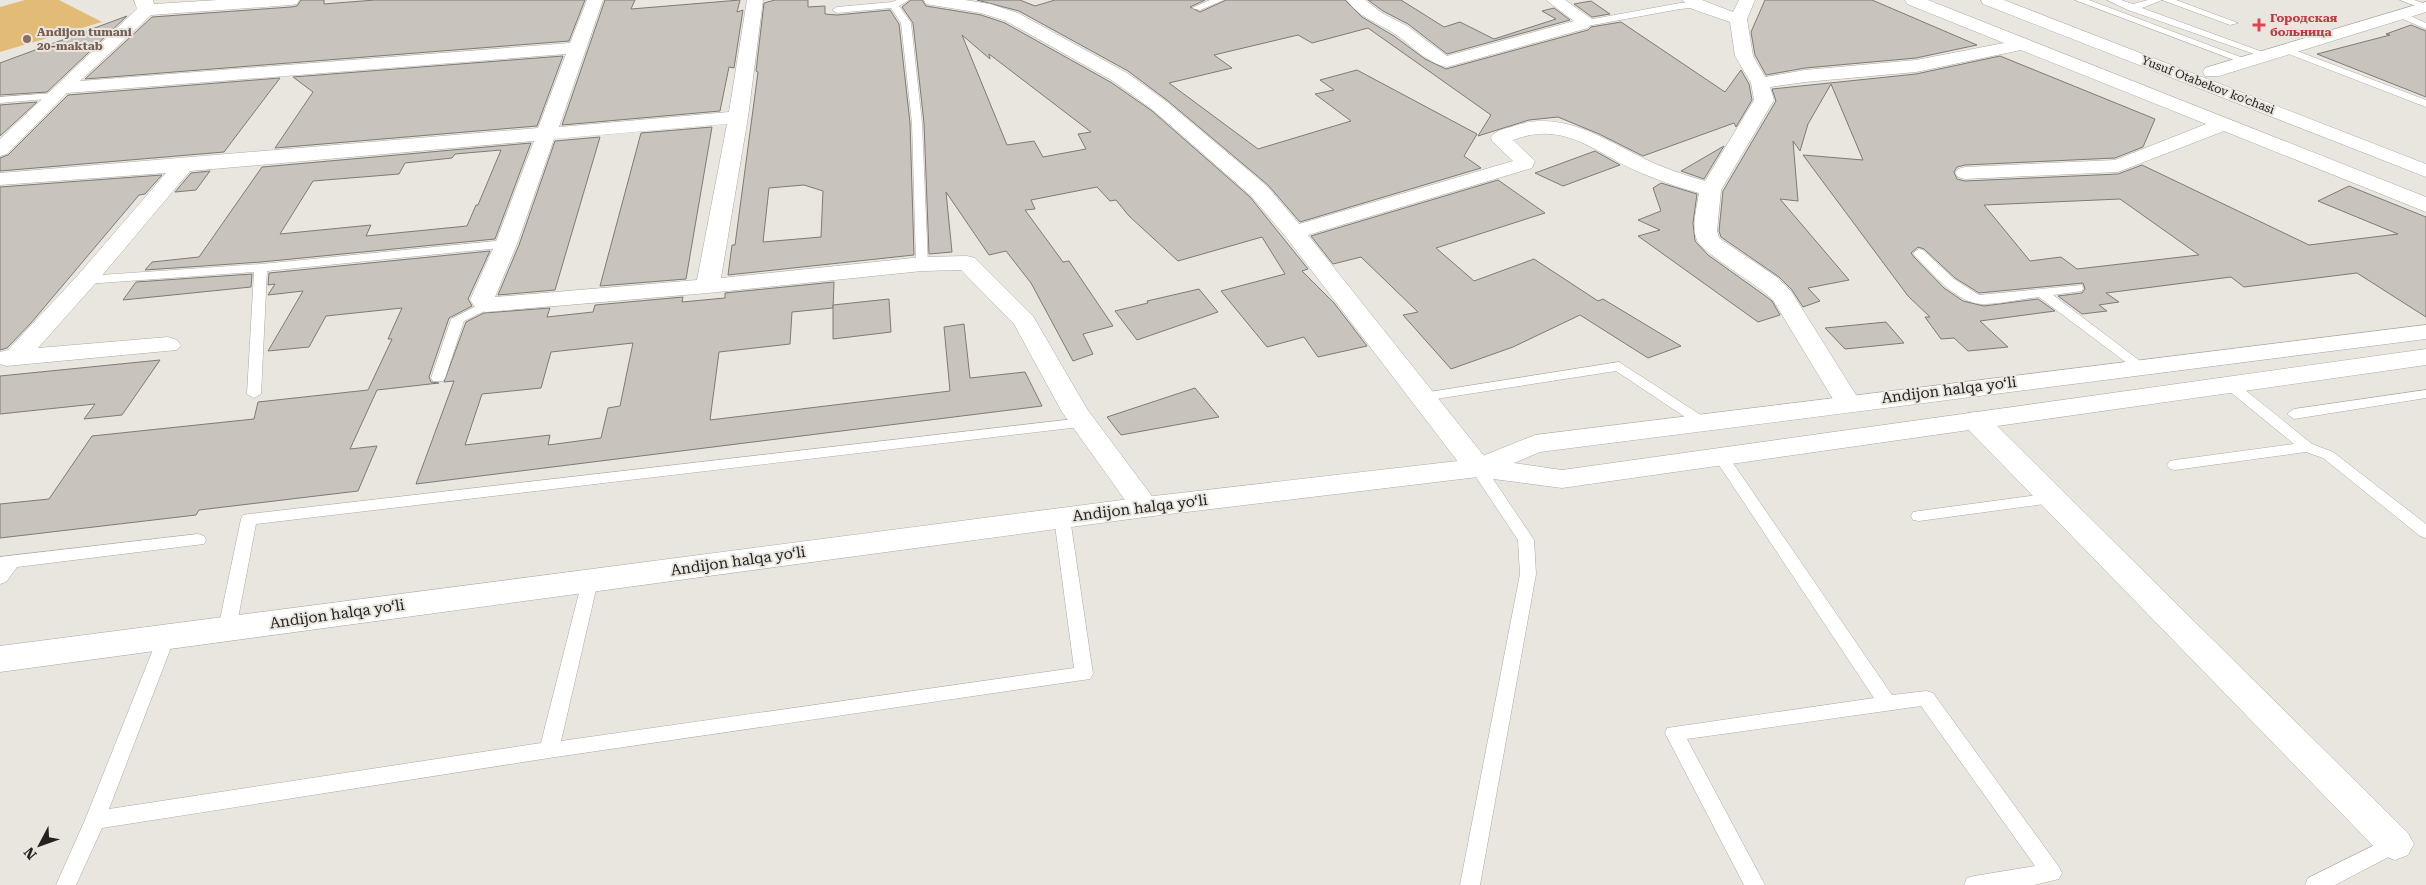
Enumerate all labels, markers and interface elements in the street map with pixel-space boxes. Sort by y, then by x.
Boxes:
place label: Городская больница [2270,11,2338,39]
marker: Городская больница [2252,18,2266,32]
place label: Andijon tumani 20-maktab [37,25,132,53]
marker: Andijon tumani 20-maktab [21,33,33,45]
street label: Yusuf Otabekov ko'chasi [2139,53,2277,117]
street label: Andijon halqa yo‘li [1880,373,2018,407]
street label: Andijon halqa yo‘li [1071,491,1209,525]
street label: Andijon halqa yo‘li [669,543,807,579]
street label: Andijon halqa yo‘li [268,596,406,632]
north arrow [15,820,65,870]
text: N [20,844,40,863]

